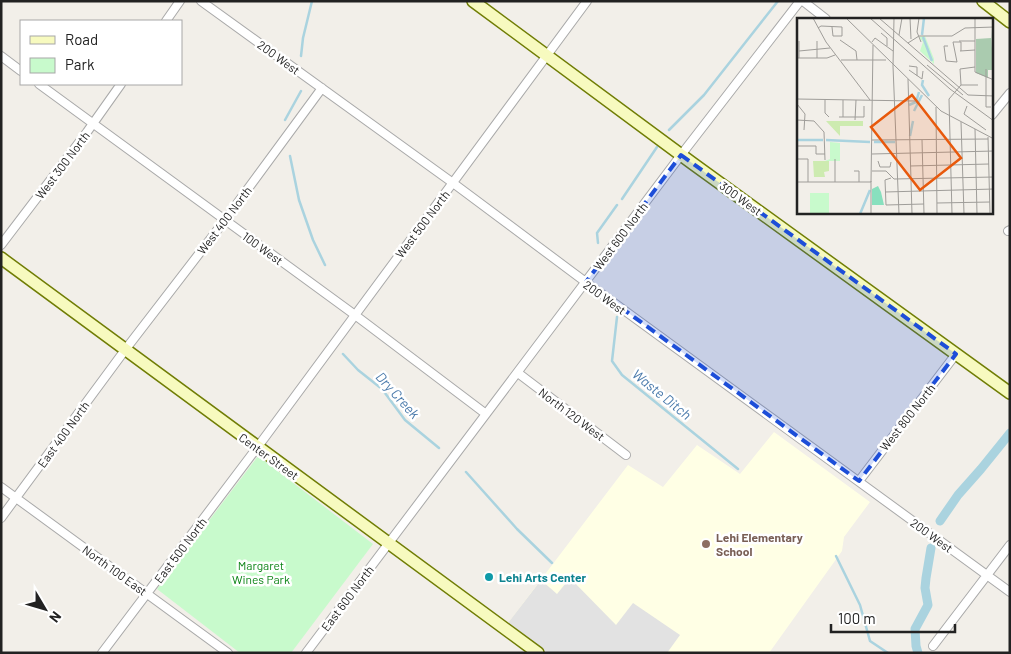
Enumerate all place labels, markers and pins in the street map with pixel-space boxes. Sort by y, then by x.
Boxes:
place label: Lehi Elementary School [716,530,803,558]
marker: Lehi Elementary School [700,538,712,550]
place label: Lehi Arts Center [499,570,587,584]
marker: Lehi Arts Center [483,571,495,583]

